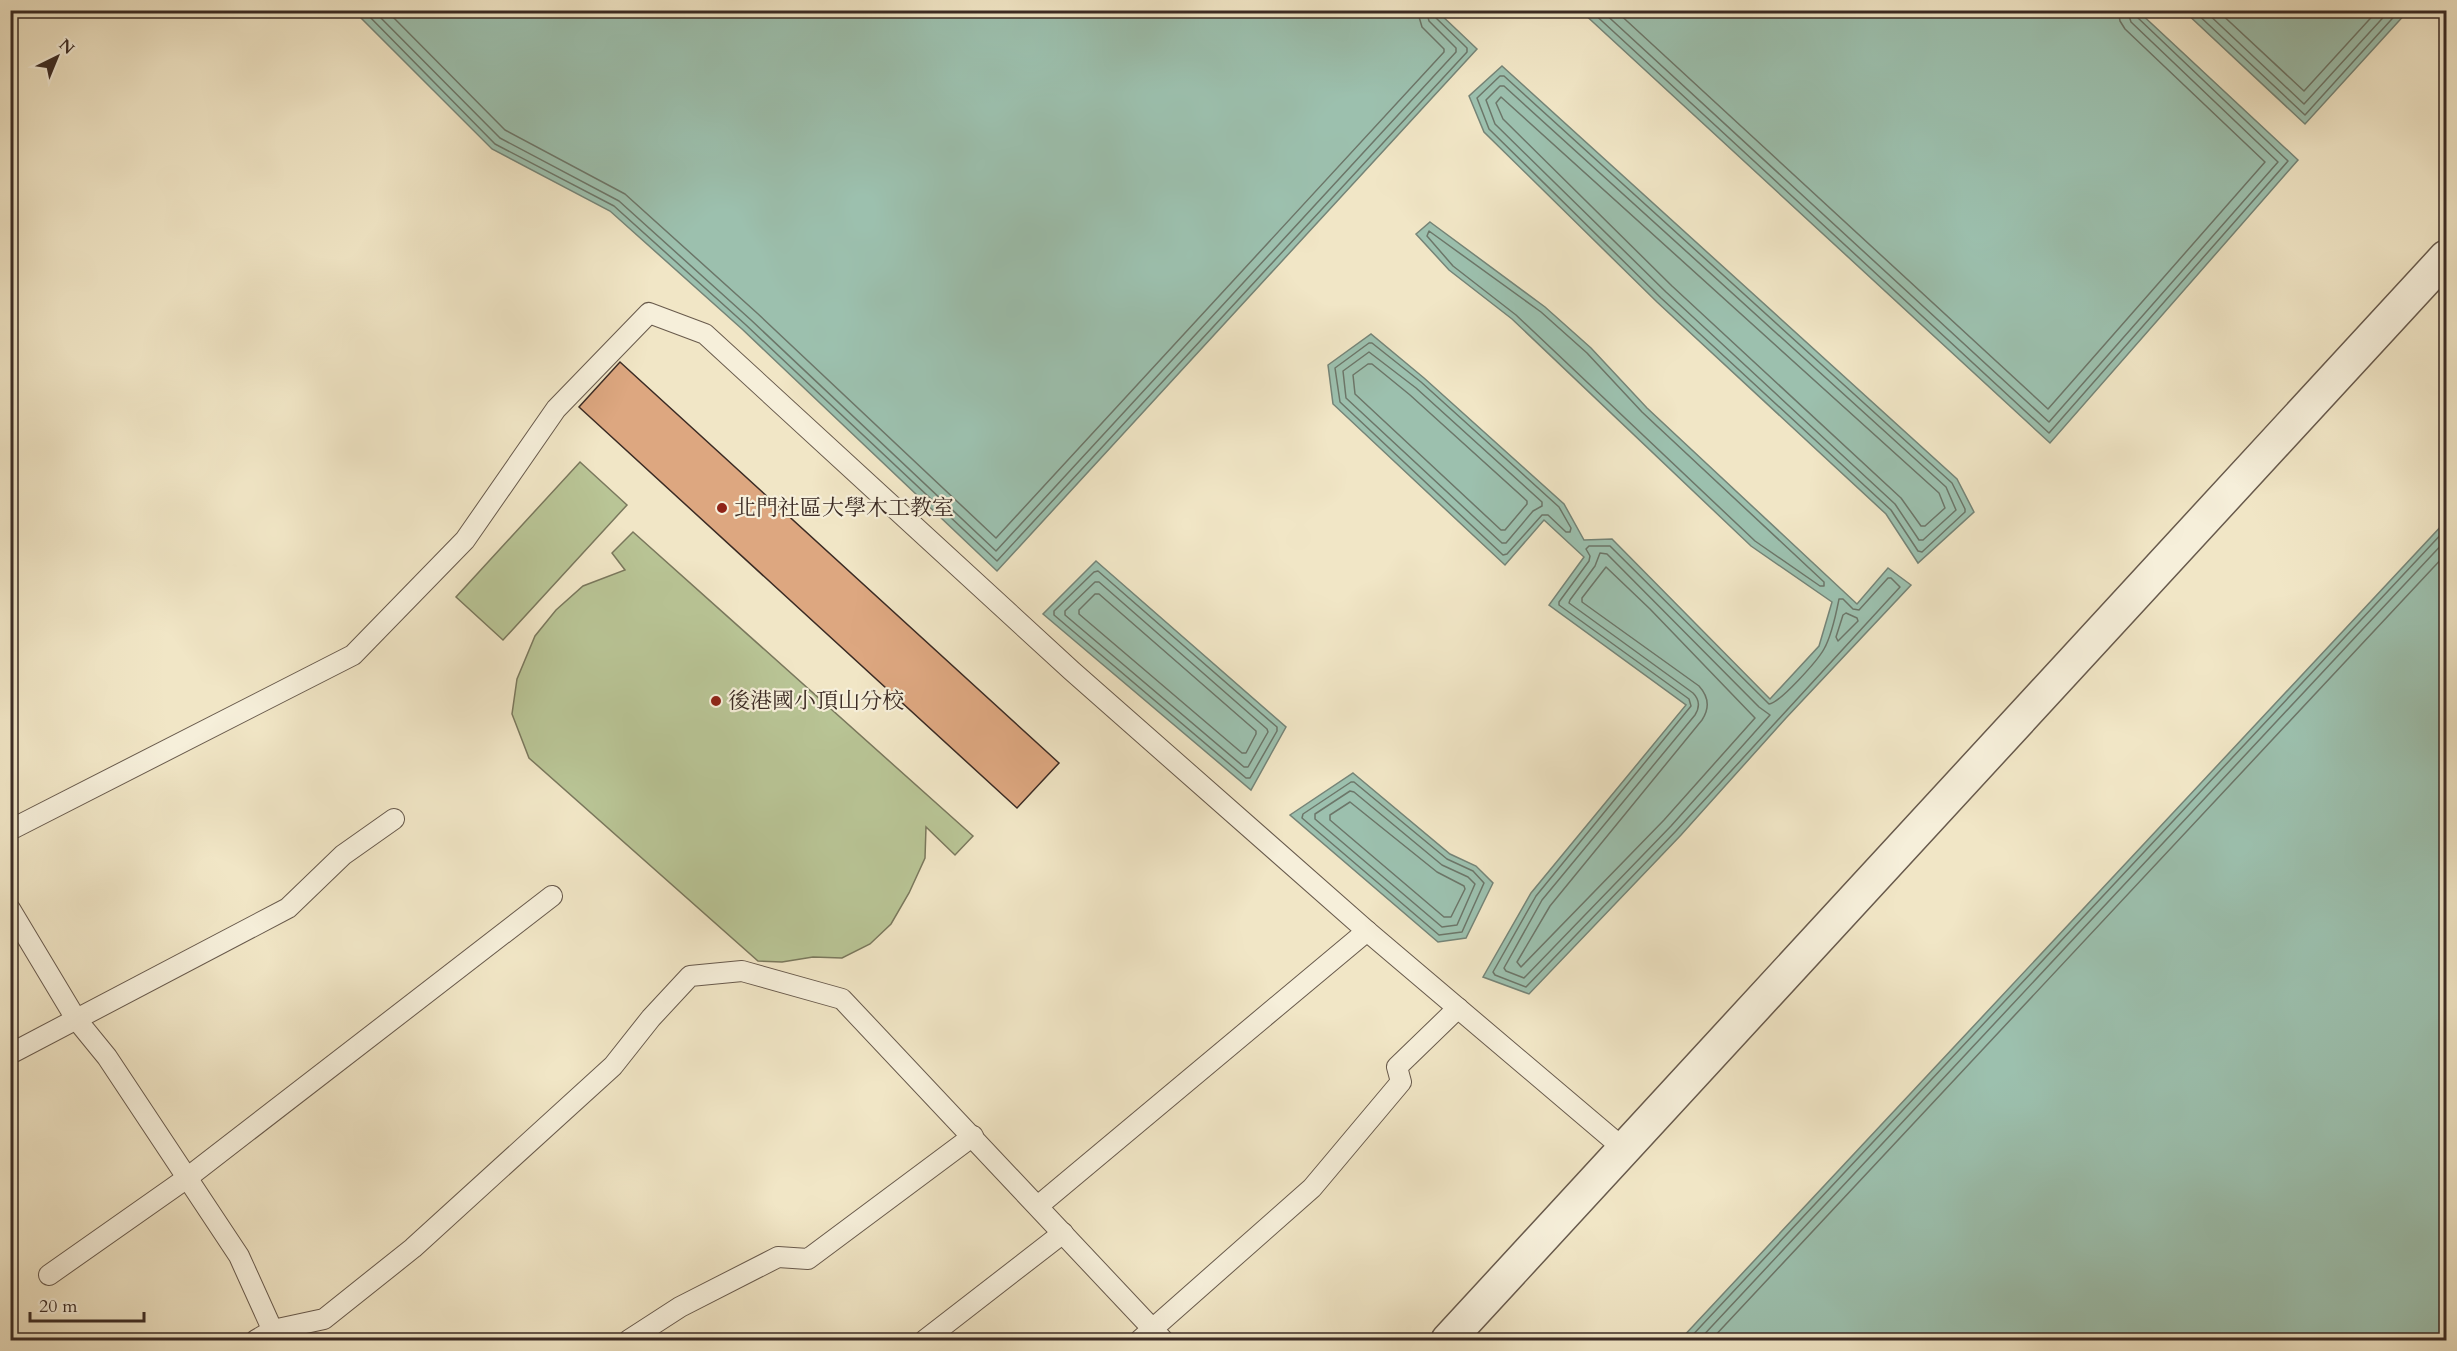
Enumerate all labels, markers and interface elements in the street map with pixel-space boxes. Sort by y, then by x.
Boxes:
north arrow [27,27,87,87]
text: N [54,34,79,60]
place label: 北門社區大學木工教室 [734,493,954,523]
marker: 北門社區大學木工教室 [715,501,729,515]
place label: 後港國小頂山分校 [728,686,904,716]
marker: 後港國小頂山分校 [709,694,723,708]
scale bar [30,1285,144,1323]
text: 20 m [39,1294,78,1319]

